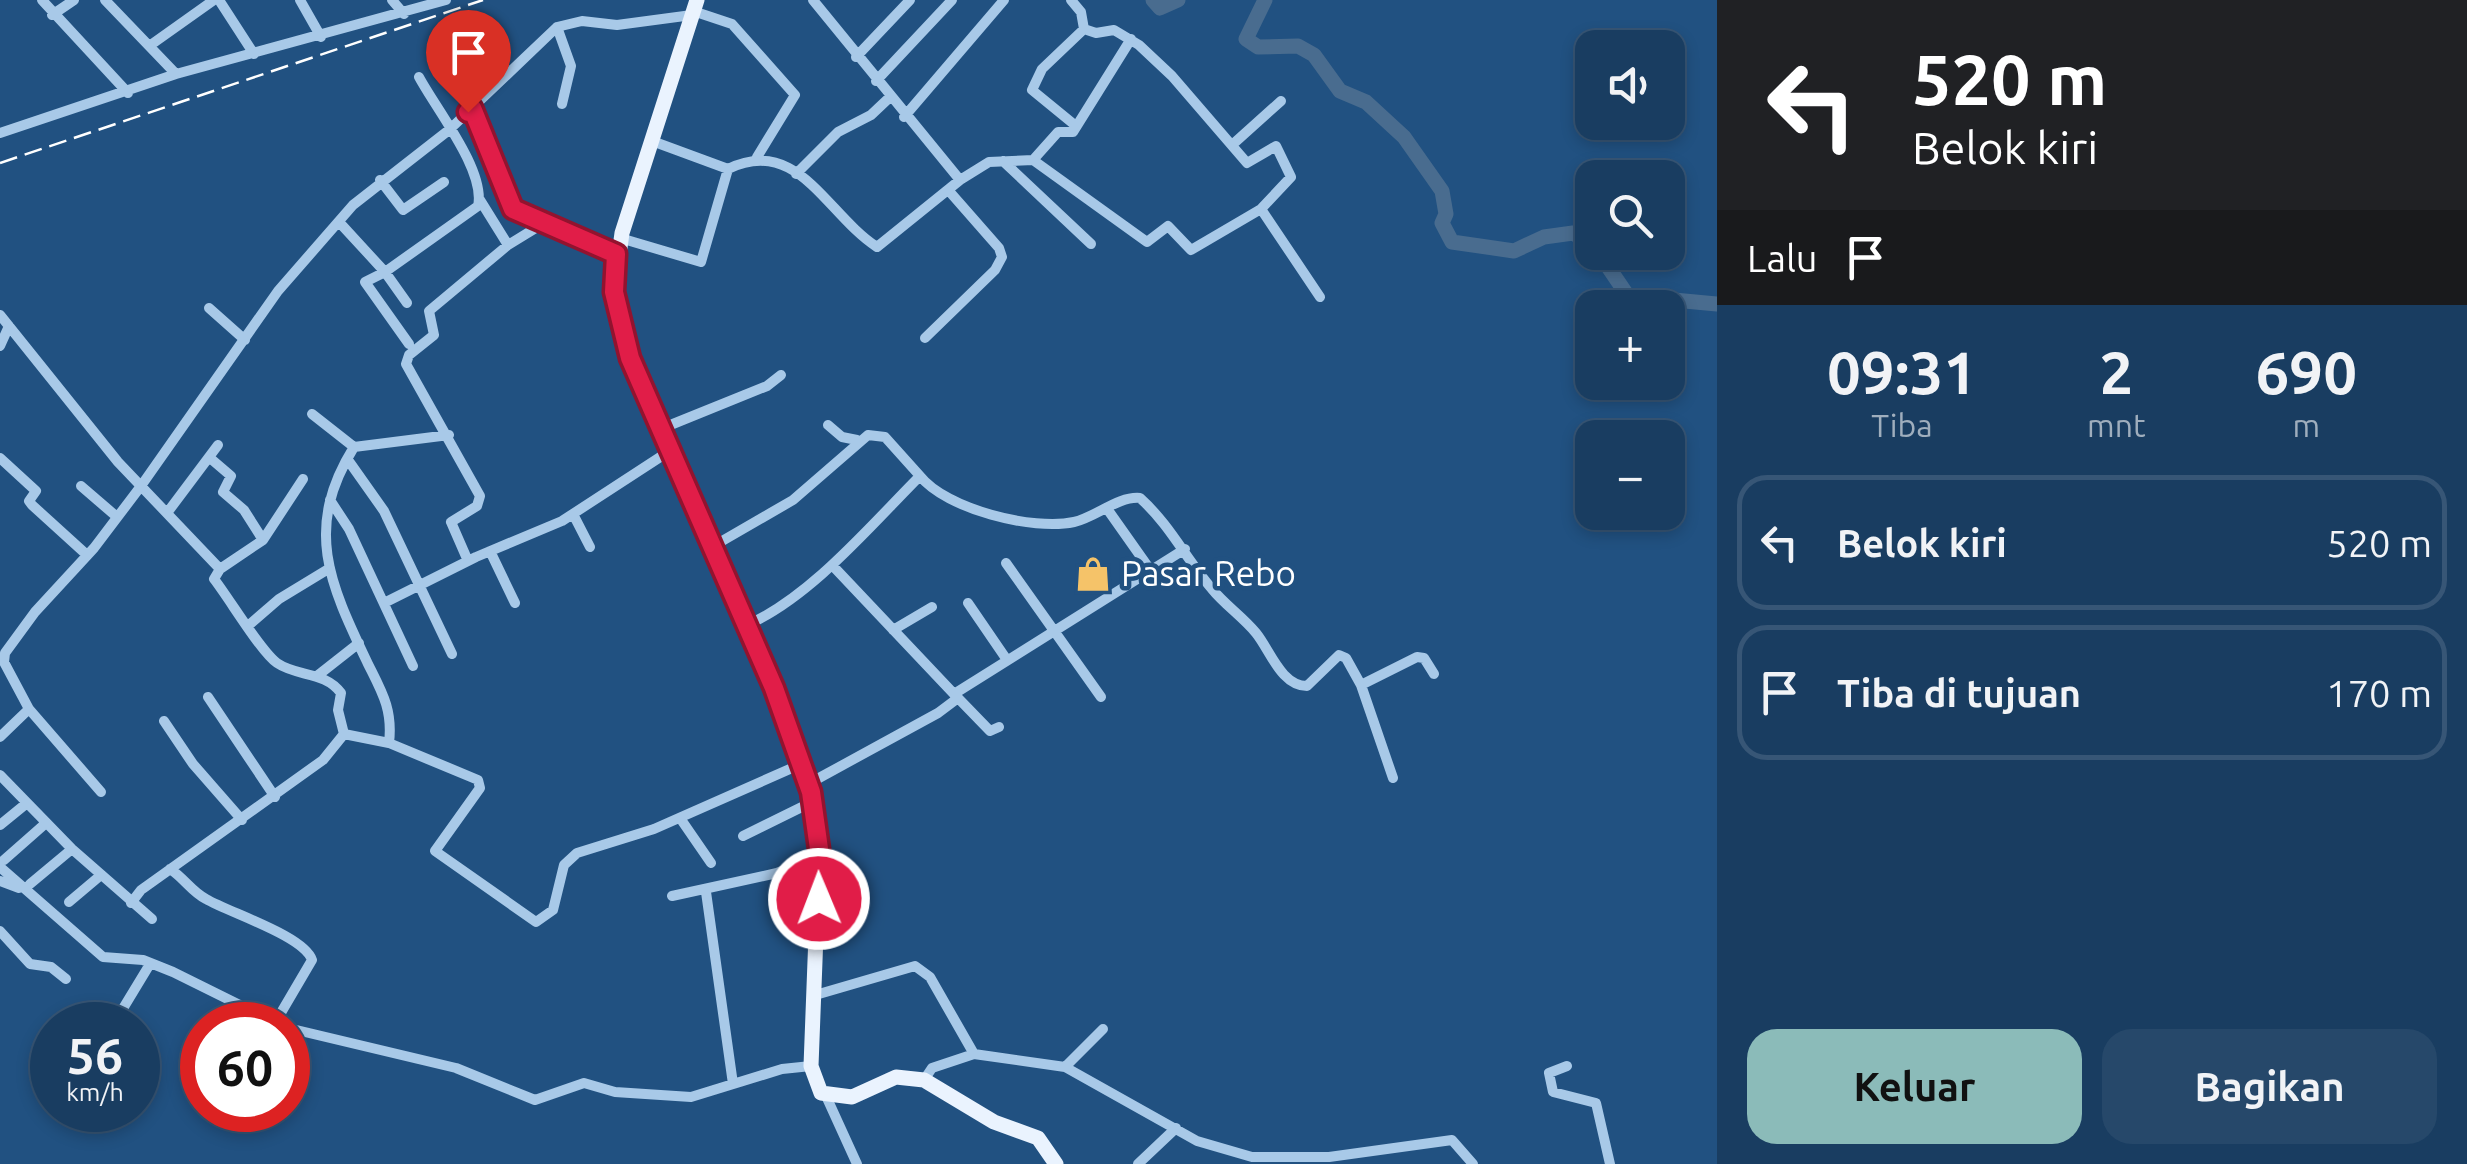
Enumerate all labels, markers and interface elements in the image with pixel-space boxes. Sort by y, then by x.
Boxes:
pin [426,10,511,113]
icon: arrive [441,25,496,80]
map controls [1575,30,1685,530]
button: sound [1575,30,1685,140]
icon: left [1747,40,1877,170]
text: 520 m [1912,40,2107,118]
text: Belok kiri [1912,122,2098,173]
button: search [1575,160,1685,270]
icon: arrive [1838,230,1893,285]
text: Lalu [1747,237,1818,279]
button: + [1575,290,1685,400]
text: 09:31 [1827,338,1977,405]
text: 2 [2099,338,2133,405]
text: 690 [2256,338,2357,405]
text: Tiba [1871,407,1933,443]
text: mnt [2087,407,2146,443]
text: m [2292,407,2320,443]
button: − [1575,420,1685,530]
icon: left [1752,515,1807,570]
text: Belok kiri [1837,522,2007,564]
text: 520 m [2326,522,2432,564]
place label: Pasar Rebo [1121,553,1296,593]
shop icon: Pasar Rebo [1074,555,1112,593]
icon: arrive [1752,665,1807,720]
text: Tiba di tujuan [1837,672,2081,714]
text: 170 m [2326,672,2432,714]
position arrow [767,847,871,951]
speed limit sign: 60 [180,1002,310,1132]
text: 56 [67,1027,123,1083]
button: Keluar [1747,1029,2082,1144]
button: Bagikan [2102,1029,2437,1144]
text: km/h [66,1078,124,1106]

